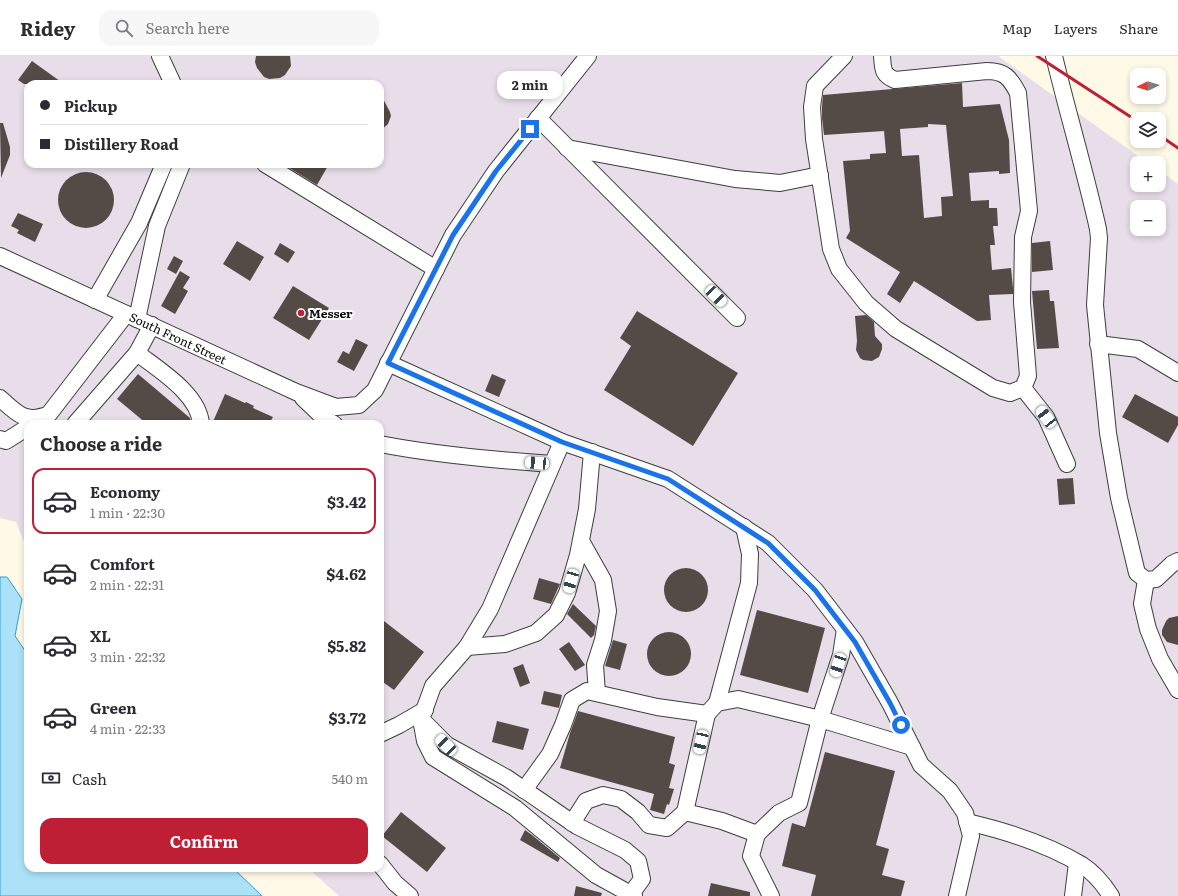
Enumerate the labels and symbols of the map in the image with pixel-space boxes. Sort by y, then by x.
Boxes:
north arrow [1130,68,1166,104]
callout: 2 min [497,71,563,99]
route end [521,120,539,138]
car [703,283,729,309]
place label: Messer [309,304,353,322]
street label: South Front Street [126,308,230,368]
marker: Messer [296,308,306,318]
car [1034,404,1058,430]
car [525,456,549,470]
car [562,568,580,594]
car [829,652,847,678]
route start [892,716,910,734]
car [692,729,710,755]
car [433,732,459,758]

